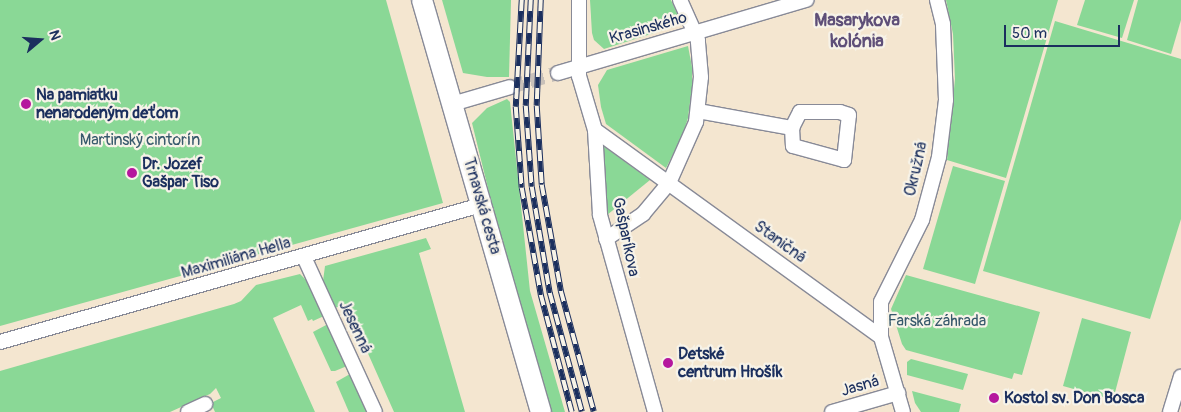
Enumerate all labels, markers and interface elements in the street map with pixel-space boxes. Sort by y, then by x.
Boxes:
street label: Krasinského [607,8,689,48]
district label: Masarykova kolónia [814,11,900,54]
north arrow [15,15,65,65]
scale bar [1006,15,1122,47]
text: 50 m [1012,24,1047,43]
text: N [45,28,64,42]
place label: Na pamiatku nenarodeným deťom [36,85,178,123]
marker: Na pamiatku nenarodeným deťom [20,98,32,110]
park label: Martinský cintorín [80,130,200,150]
street label: Okružná [900,140,932,198]
place label: Dr. Jozef Gašpar Tiso [142,154,219,192]
street label: Trnavská cesta [459,155,505,257]
marker: Dr. Jozef Gašpar Tiso [126,167,138,179]
street label: Gašparíkova [608,196,644,278]
street label: Staničná [750,217,810,267]
street label: Maximiliána Hella [179,233,293,283]
street label: Jesenná [334,298,376,356]
park label: Farská záhrada [888,311,986,331]
place label: Detské centrum Hrošík [678,344,782,382]
marker: Detské centrum Hrošík [662,357,674,369]
street label: Jasná [839,371,881,401]
place label: Kostol sv. Don Bosca [1004,388,1144,408]
marker: Kostol sv. Don Bosca [988,392,1000,404]

